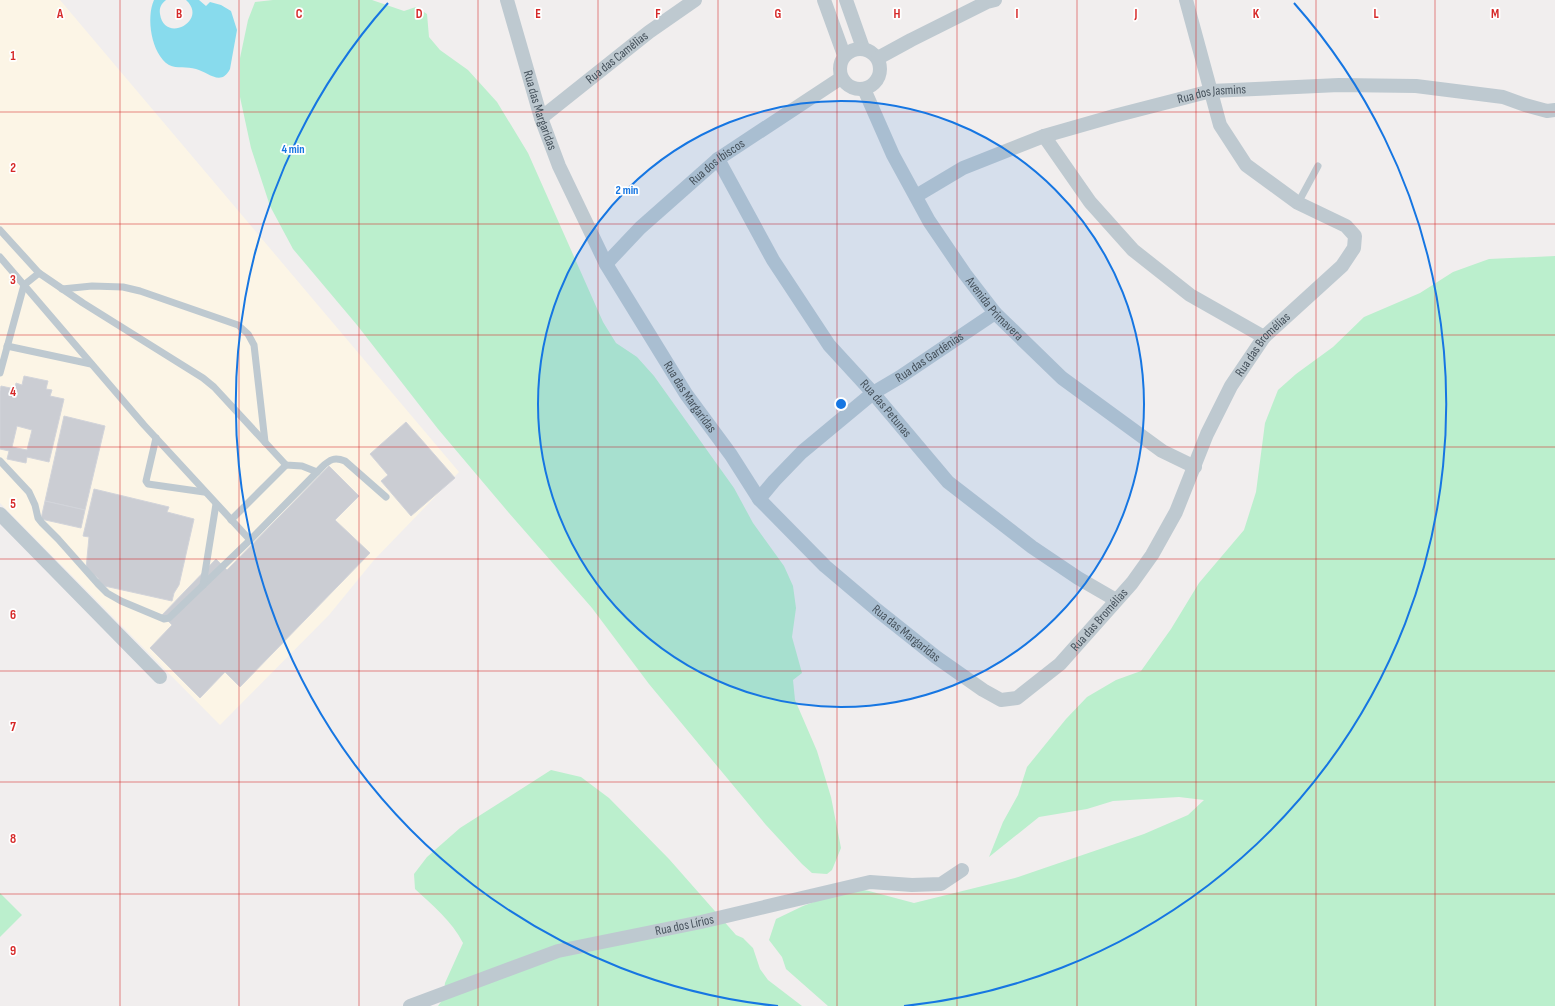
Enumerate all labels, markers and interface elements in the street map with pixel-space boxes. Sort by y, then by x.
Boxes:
text: A [56,6,64,22]
text: B [176,6,182,22]
text: C [296,6,303,22]
text: D [416,6,423,22]
text: E [535,6,541,22]
text: F [655,6,661,22]
text: G [775,6,782,22]
text: H [894,6,901,22]
text: I [1016,6,1019,22]
text: J [1134,6,1138,22]
text: K [1253,6,1260,22]
text: L [1373,6,1379,22]
text: M [1491,6,1499,22]
street label: Rua das Camélias [582,28,652,87]
text: 1 [10,48,16,64]
street label: Rua das Margaridas [520,68,560,153]
street label: Rua dos Jasmins [1176,81,1247,107]
street label: Rua dos Ibiscos [686,135,748,189]
text: 4 min [281,142,305,157]
text: 2 [10,160,16,176]
text: 2 min [616,183,638,198]
text: 3 [10,272,16,288]
street label: Avenida Primavera [962,273,1027,344]
street label: Rua das Bromélias [1232,309,1294,380]
street label: Rua das Gardênias [893,328,967,386]
street label: Rua das Margaridas [660,358,720,436]
street label: Rua das Petunas [857,376,915,441]
text: 4 [10,384,16,400]
centre of rings [834,397,848,411]
text: 5 [10,496,16,512]
street label: Rua das Bromélias [1067,585,1132,655]
street label: Rua das Margaridas [869,601,944,666]
text: 6 [10,607,16,623]
text: 7 [10,719,16,735]
text: 8 [10,831,16,847]
street label: Rua dos Lírios [654,911,716,939]
text: 9 [10,943,16,959]

